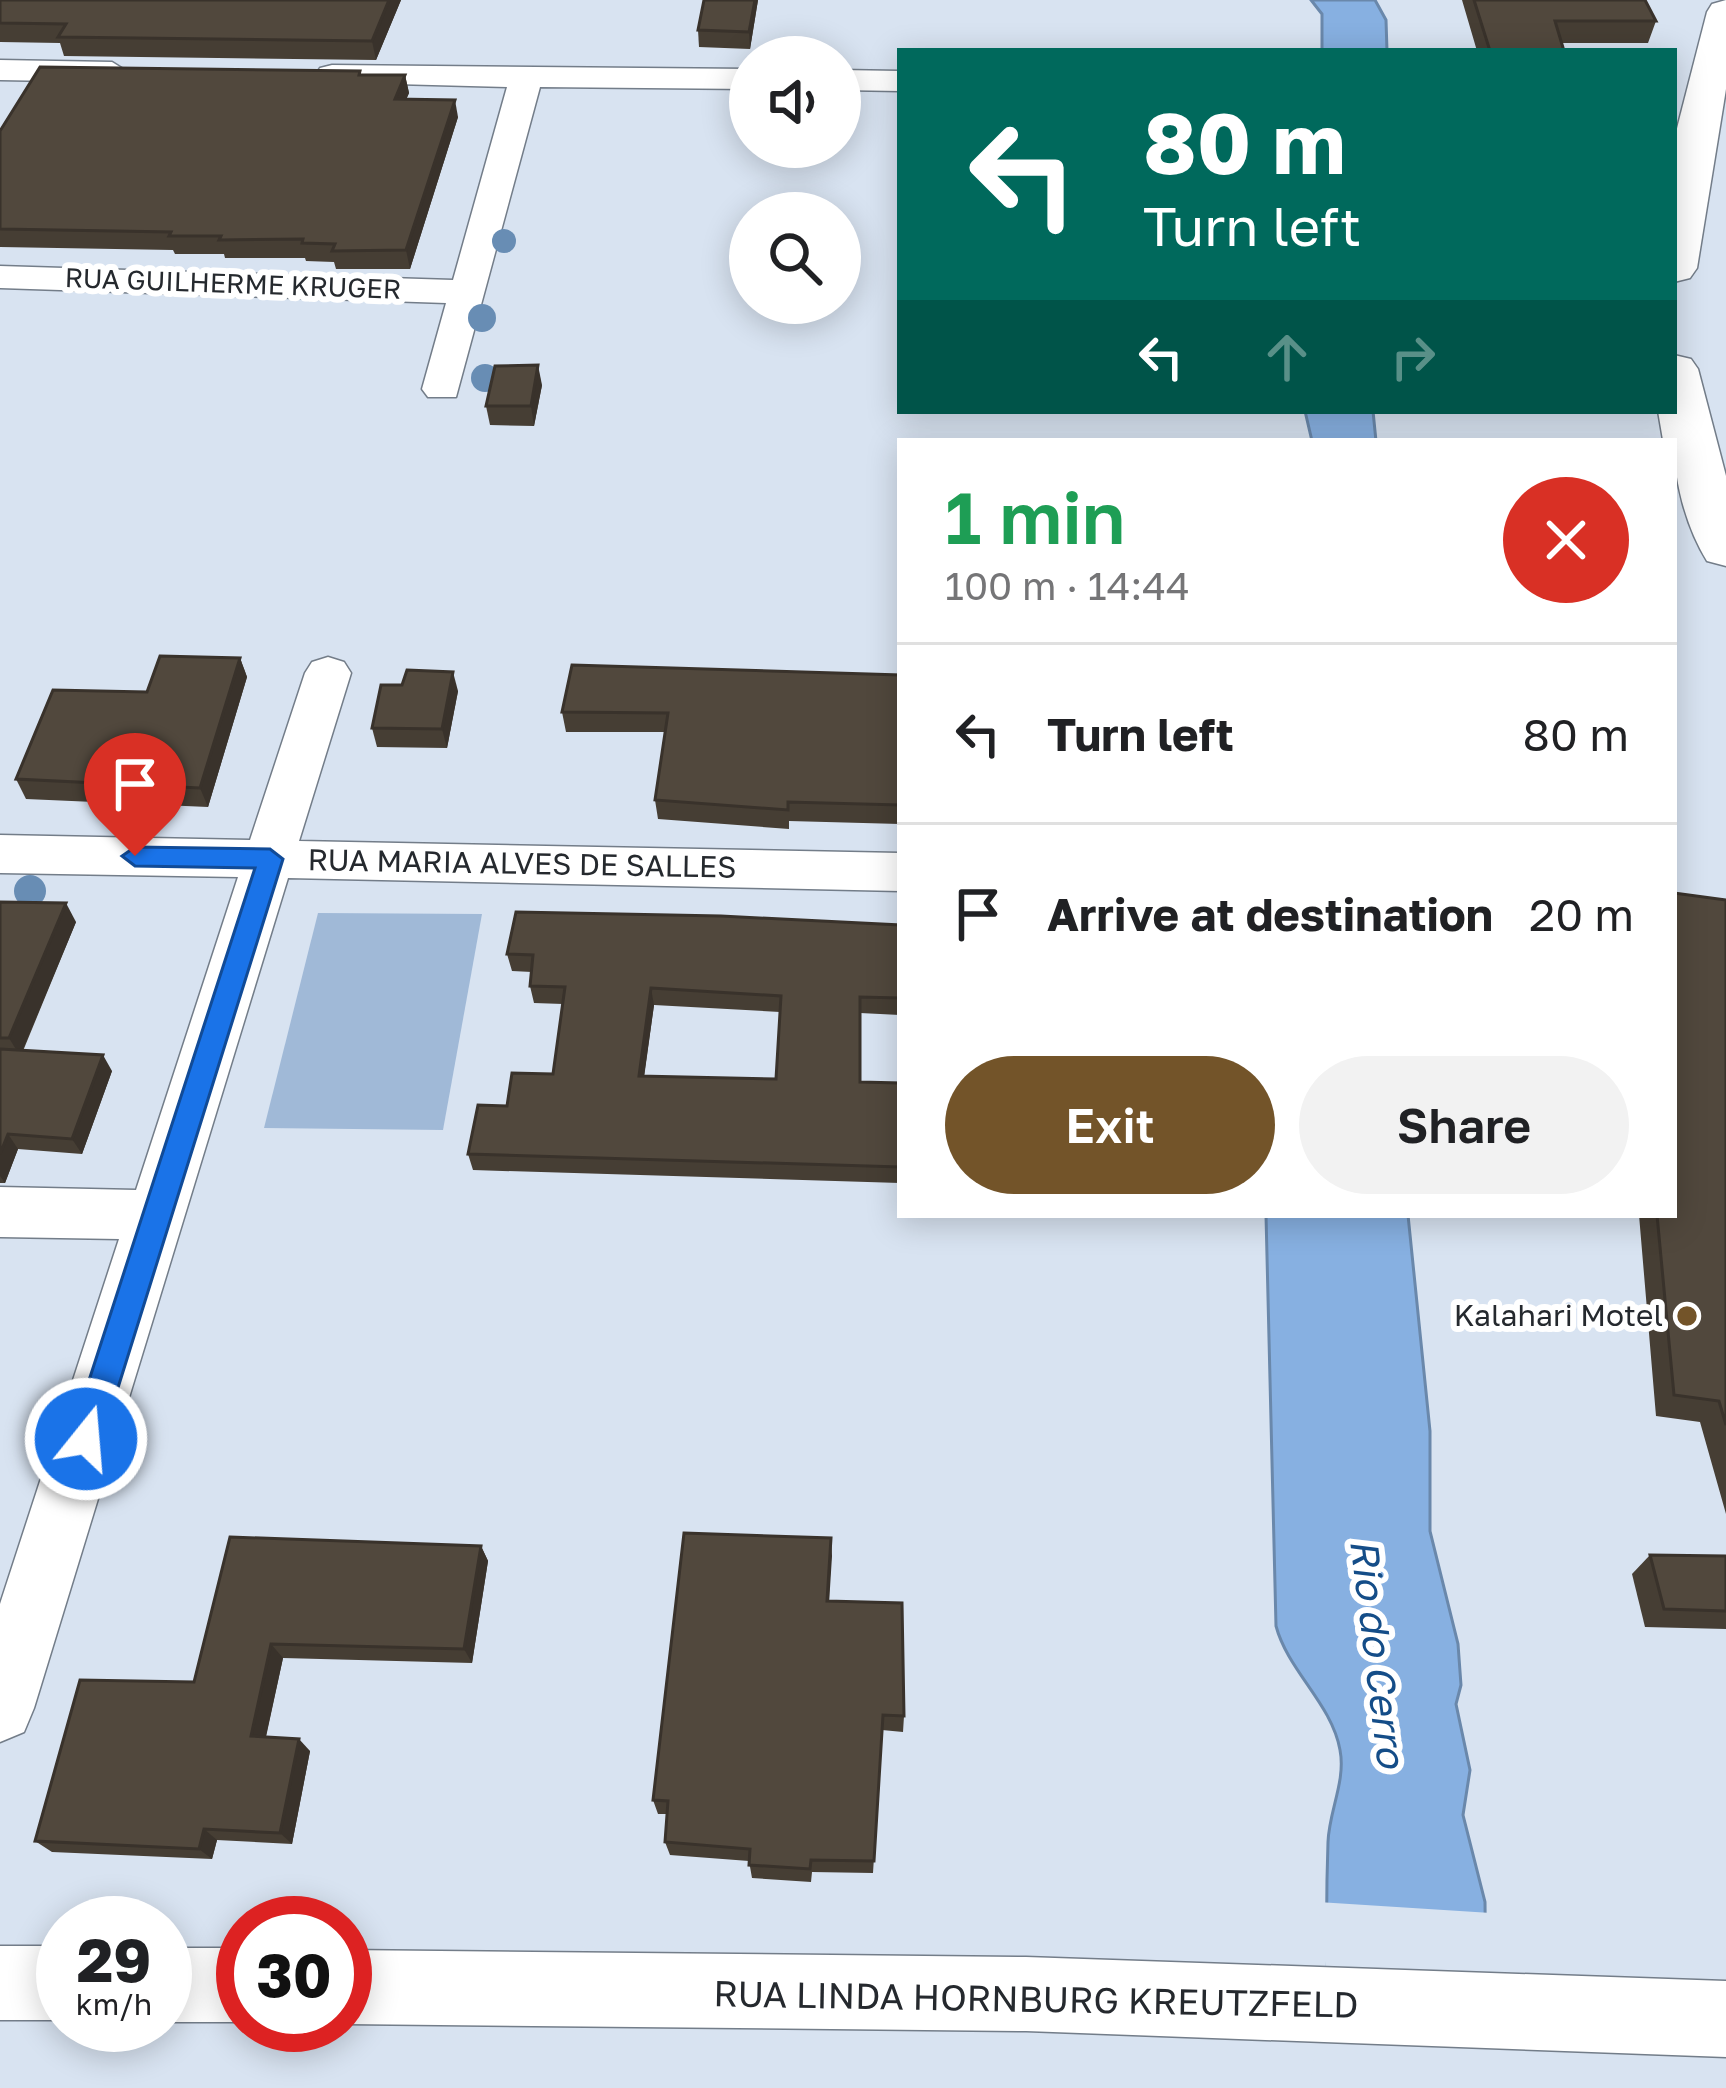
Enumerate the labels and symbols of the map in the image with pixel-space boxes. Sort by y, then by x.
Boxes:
street label: RUA GUILHERME KRUGER [64,261,402,305]
pin [84,733,186,856]
street label: RUA MARIA ALVES DE SALLES [307,841,737,885]
place label: Kalahari Motel [1454,1297,1663,1333]
marker: Kalahari Motel [1674,1303,1700,1329]
position arrow [23,1376,149,1502]
water label: Rio do Cerro [1341,1536,1416,1772]
speed limit sign: 30 [216,1896,372,2052]
street label: RUA LINDA HORNBURG KREUTZFELD [713,1971,1359,2026]

